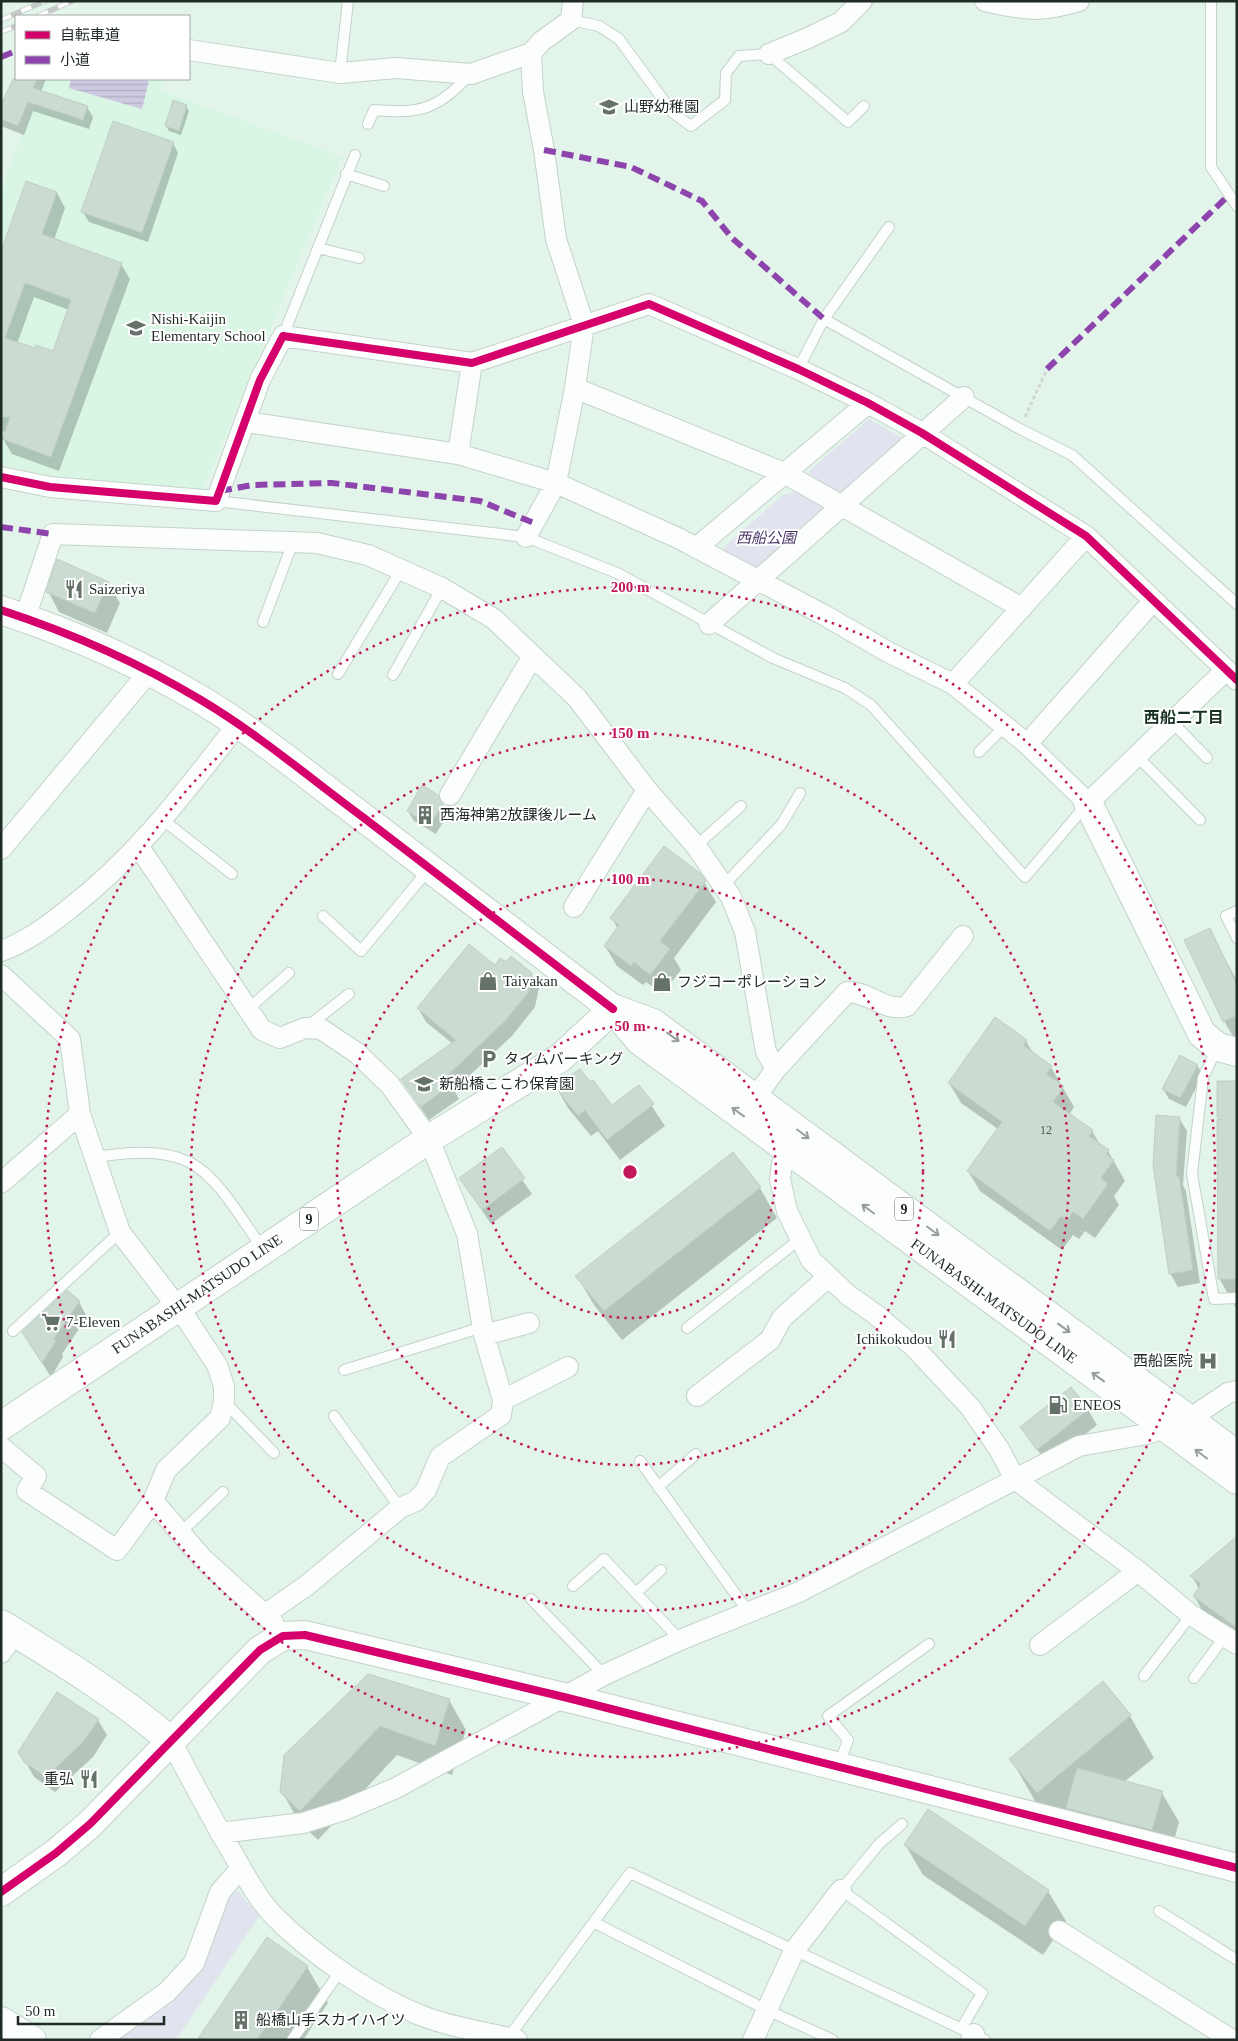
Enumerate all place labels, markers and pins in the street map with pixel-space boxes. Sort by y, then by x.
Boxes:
school or university icon: 山野幼稚園 [598,96,620,118]
place label: 山野幼稚園 [624,99,699,115]
place label: Nishi-Kaijin Elementary School [151,311,266,344]
school or university icon: Nishi-Kaijin Elementary School [125,317,147,339]
restaurant icon: Saizeriya [63,578,85,600]
place label: Saizeriya [89,581,145,597]
building icon: 西海神第2放課後ルーム [414,804,436,826]
place label: 西海神第2放課後ルーム [440,806,597,823]
shop icon: Taiyakan [477,970,499,992]
shop icon: フジコーポレーション [651,971,673,993]
place label: Taiyakan [503,973,558,989]
place label: フジコーポレーション [677,974,827,990]
parking icon: タイムバーキング [478,1048,500,1070]
place label: タイムバーキング [504,1051,623,1067]
school or university icon: 新船橋ここわ保育園 [413,1073,435,1095]
place label: 新船橋ここわ保育園 [439,1076,574,1092]
centre of rings [621,1163,639,1181]
supermarket icon: 7-Eleven [40,1311,62,1333]
place label: 7-Eleven [66,1314,121,1330]
restaurant icon: Ichikokudou [936,1328,958,1350]
place label: Ichikokudou [856,1331,932,1347]
hospital icon: 西船医院 [1197,1350,1219,1372]
place label: 西船医院 [1133,1353,1193,1369]
fuel station icon: ENEOS [1047,1394,1069,1416]
place label: ENEOS [1073,1397,1121,1413]
restaurant icon: 重弘 [78,1768,100,1790]
place label: 重弘 [44,1771,74,1787]
building icon: 船橋山手スカイハイツ [230,2009,252,2031]
place label: 船橋山手スカイハイツ [256,2012,405,2028]

